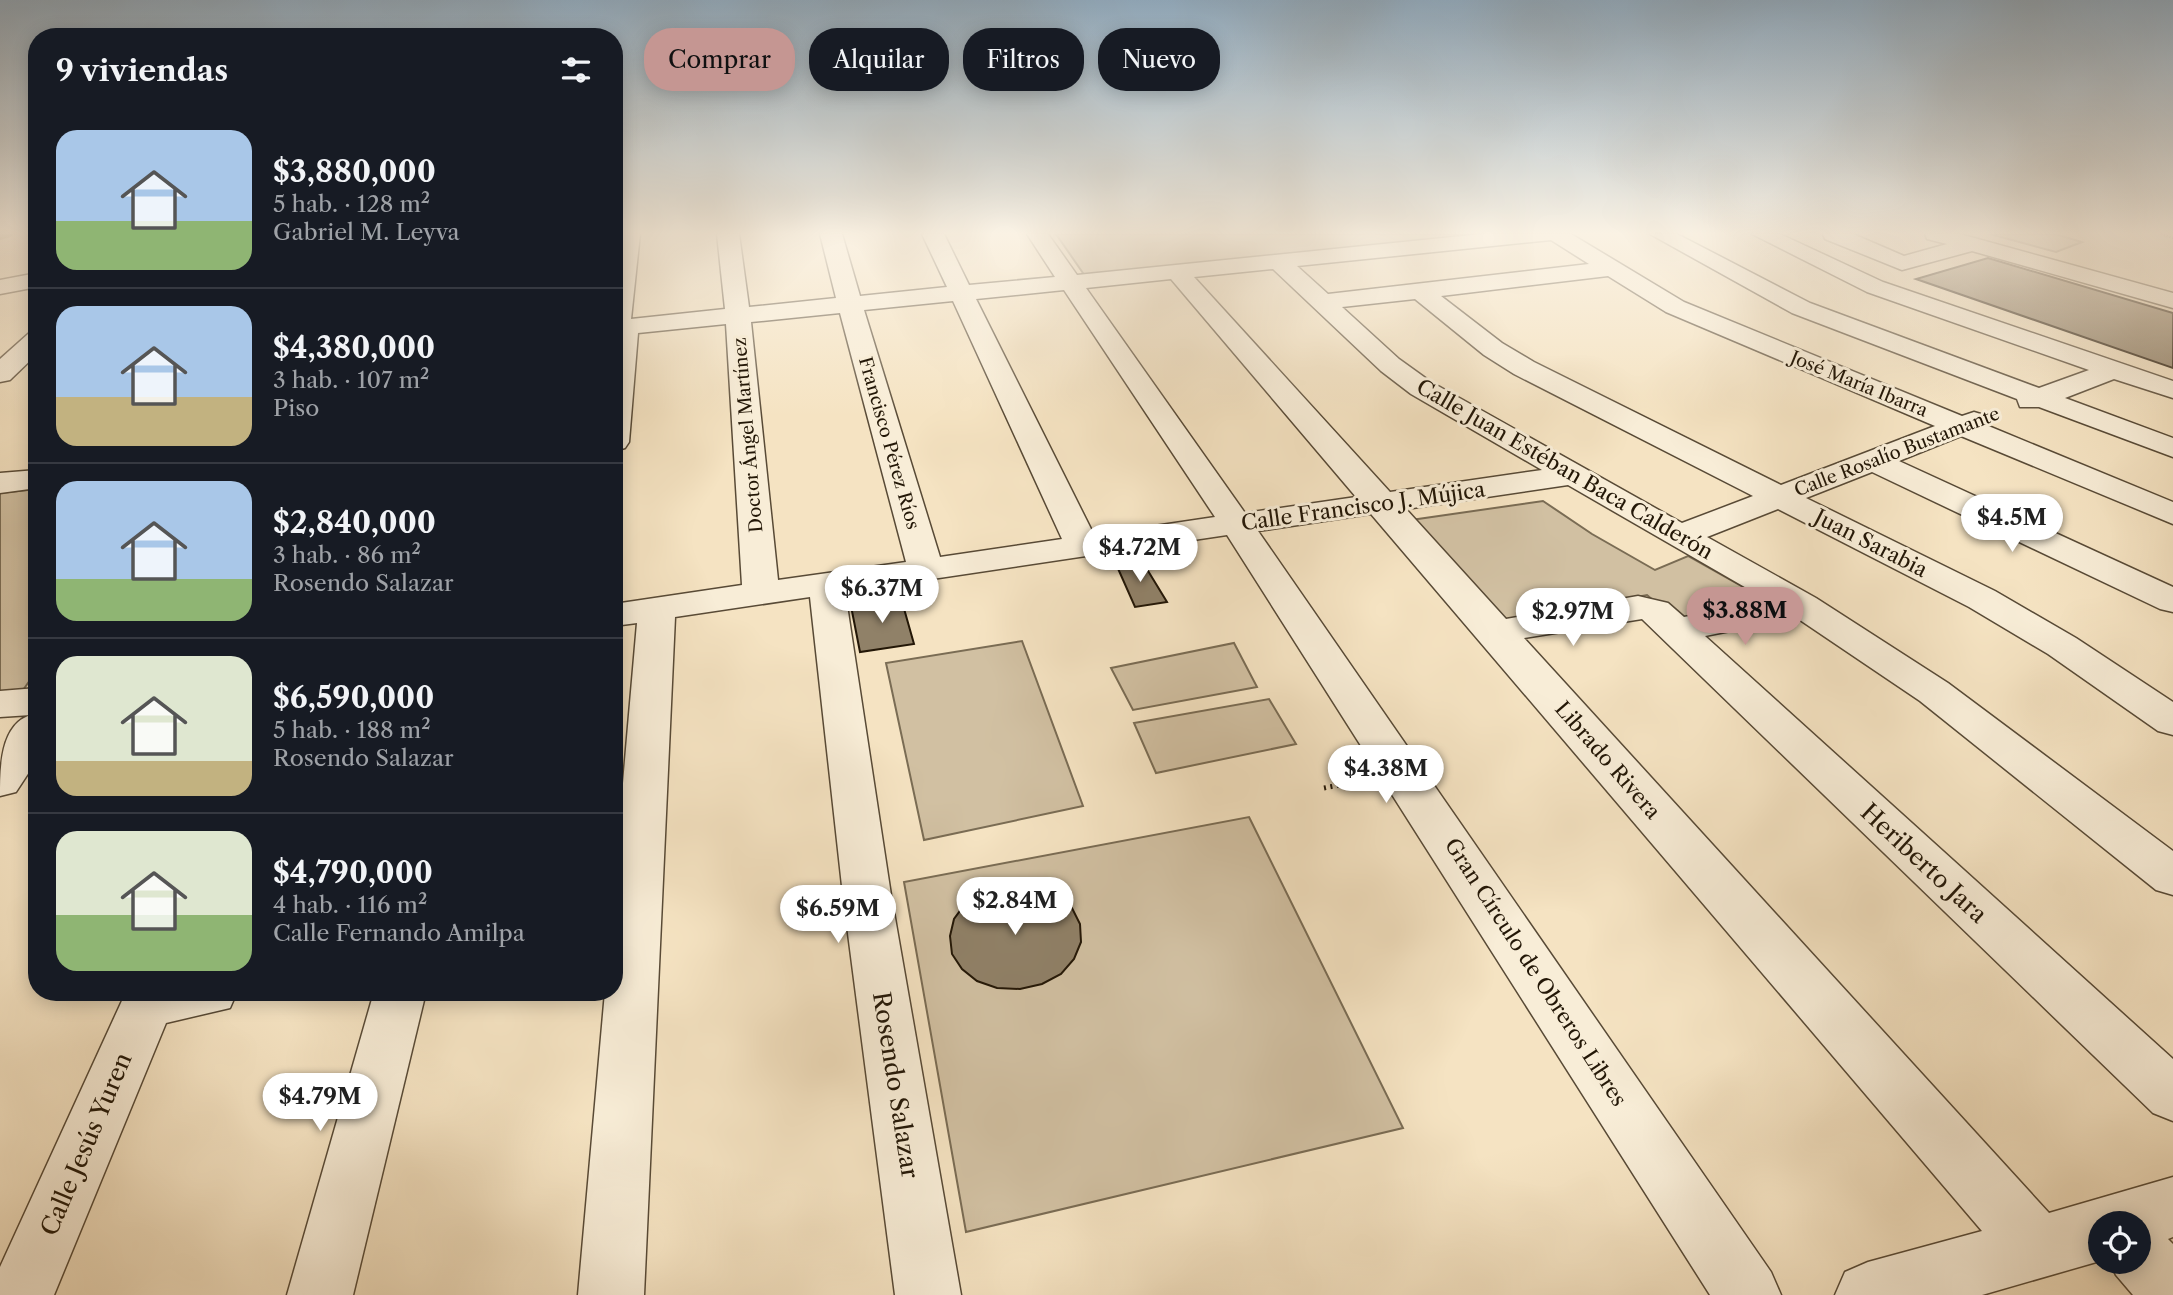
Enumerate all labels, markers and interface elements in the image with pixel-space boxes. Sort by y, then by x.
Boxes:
chip: Comprar [644,28,795,91]
chip: Alquilar [809,28,949,91]
chip: Filtros [963,28,1084,91]
chip: Nuevo [1098,28,1220,91]
icon: filters [557,51,595,89]
text: 9 viviendas [56,52,228,89]
text: $3,880,000 [273,153,436,190]
icon: home [112,158,196,242]
text: 5 hab. · 128 m² [273,190,430,218]
text: Gabriel M. Leyva [273,218,460,246]
text: $4,380,000 [273,329,435,366]
icon: home [112,334,196,418]
street label: Doctor Ángel Martínez [728,337,767,533]
street label: José María Ibarra [1784,345,1931,422]
street label: Francisco Pérez Ríos [854,354,924,532]
text: 3 hab. · 107 m² [273,366,429,394]
street label: Calle Juan Estéban Baca Calderón [1412,374,1718,564]
text: Piso [273,394,319,422]
street label: Calle Rosalío Bustamante [1791,403,2003,501]
street label: Calle Francisco J. Mújica [1239,476,1487,536]
pin: $4.5M [1963,494,2061,554]
street label: Juan Sarabia [1808,502,1933,583]
text: $4.5M [1977,503,2047,531]
text: $2,840,000 [273,504,436,541]
icon: home [112,509,196,593]
pin: $4.72M [1083,524,1197,584]
text: $4.72M [1099,533,1181,561]
text: 3 hab. · 86 m² [273,541,421,569]
pin: $6.37M [825,566,939,625]
text: Rosendo Salazar [273,569,454,597]
text: $6.37M [841,574,923,602]
pin: $2.97M [1516,588,1630,648]
pin: $3.88M [1688,588,1802,647]
text: $3.88M [1703,596,1787,624]
text: $2.97M [1532,597,1614,625]
text: $6,590,000 [273,679,434,716]
icon: home [112,684,196,768]
street label: Librado Rivera [1550,696,1667,825]
text: 5 hab. · 188 m² [273,716,431,744]
text: Rosendo Salazar [273,744,454,772]
pin: $4.38M [1329,746,1443,805]
text: $4.38M [1344,754,1428,782]
street label: Heriberto Jara [1855,797,1993,929]
street label: Gran Círculo de Obreros Libres [1440,833,1632,1111]
text: $4,790,000 [273,854,433,891]
icon: home [112,859,196,943]
pin: $2.84M [958,878,1072,937]
pin: $6.59M [781,886,895,945]
text: $2.84M [972,886,1058,914]
text: 4 hab. · 116 m² [273,891,427,919]
text: $6.59M [796,894,880,922]
text: Calle Fernando Amilpa [273,919,525,947]
street label: Rosendo Salazar [867,990,925,1180]
street label: Calle Jesús Yuren [34,1048,138,1240]
pin: $4.79M [263,1074,377,1133]
text: $4.79M [279,1082,361,1110]
map controls [2088,1211,2151,1274]
button: locate [2088,1211,2151,1274]

